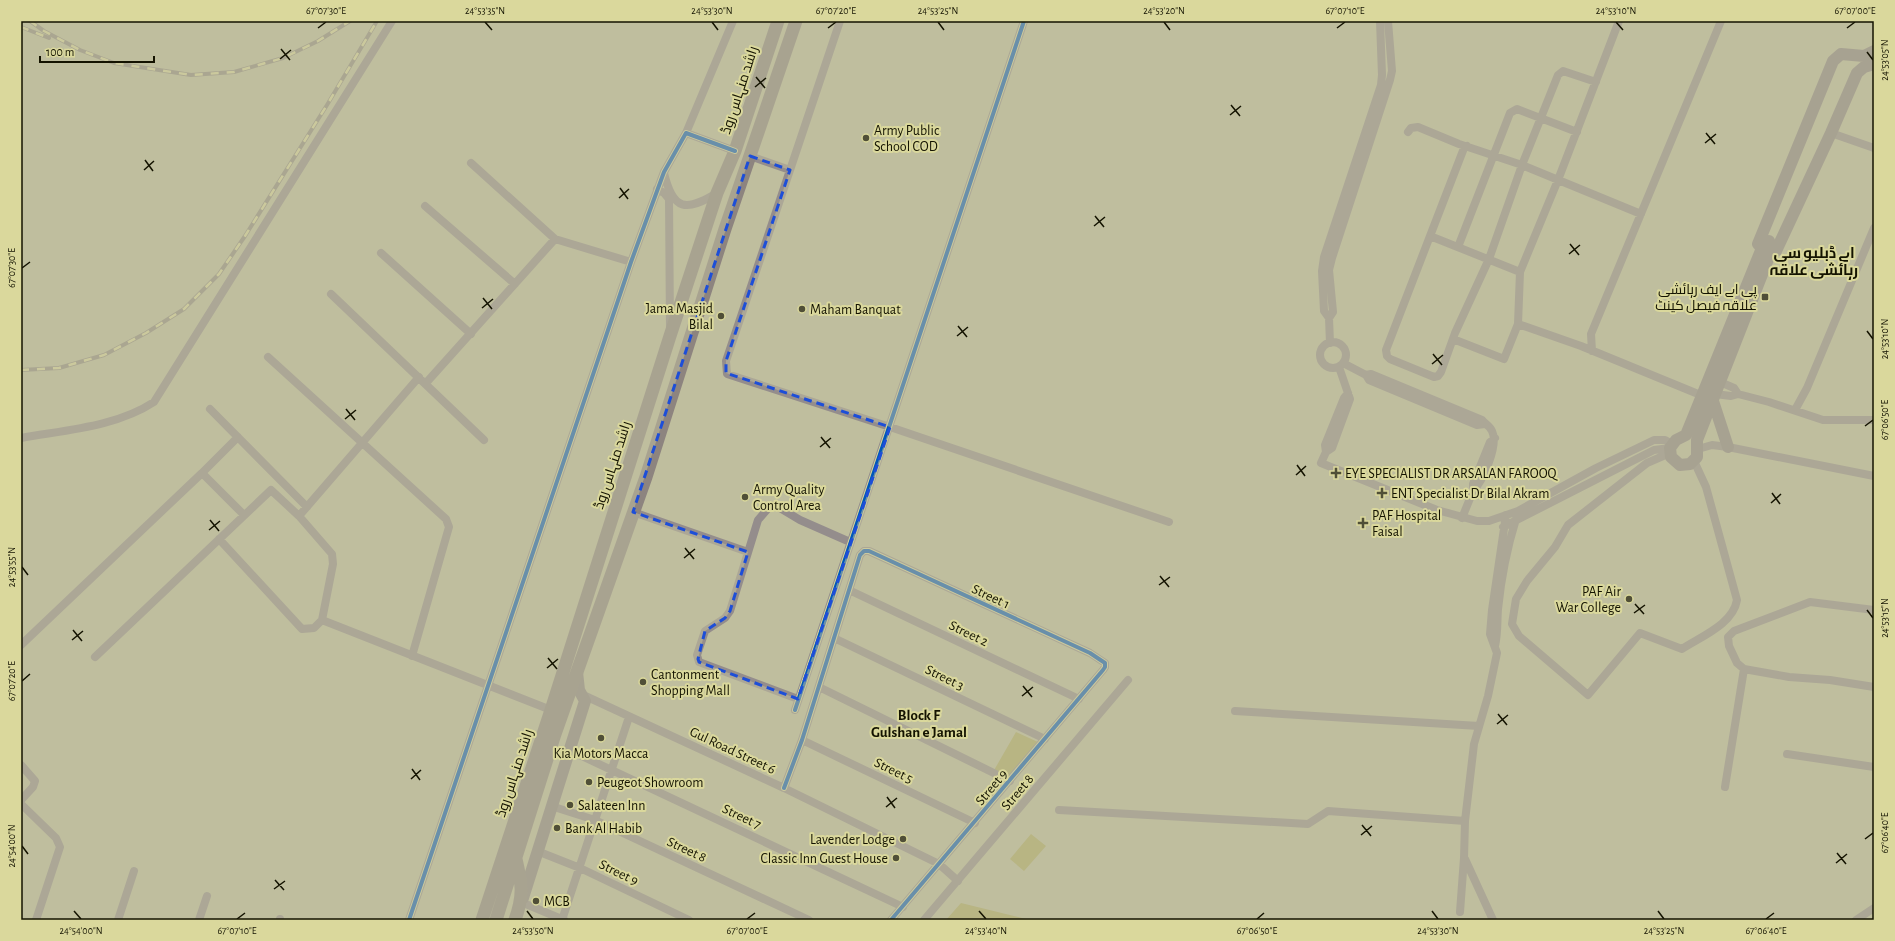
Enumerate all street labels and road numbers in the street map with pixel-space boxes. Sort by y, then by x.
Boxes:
street label: راشد منہاس روڈ [719,45,762,136]
street label: راشد منہاس روڈ [592,420,635,511]
street label: Street 1 [969,582,1012,612]
street label: Street 2 [947,618,990,649]
street label: Street 3 [923,663,966,693]
street label: Gul Road Street 6 [687,725,778,777]
street label: راشد منہاس روڈ [494,728,537,819]
street label: Street 5 [872,756,915,786]
street label: Street 9 [973,767,1011,808]
street label: Street 8 [999,772,1037,813]
street label: Street 7 [720,802,763,832]
street label: Street 8 [665,835,709,865]
street label: Street 9 [597,857,640,888]

